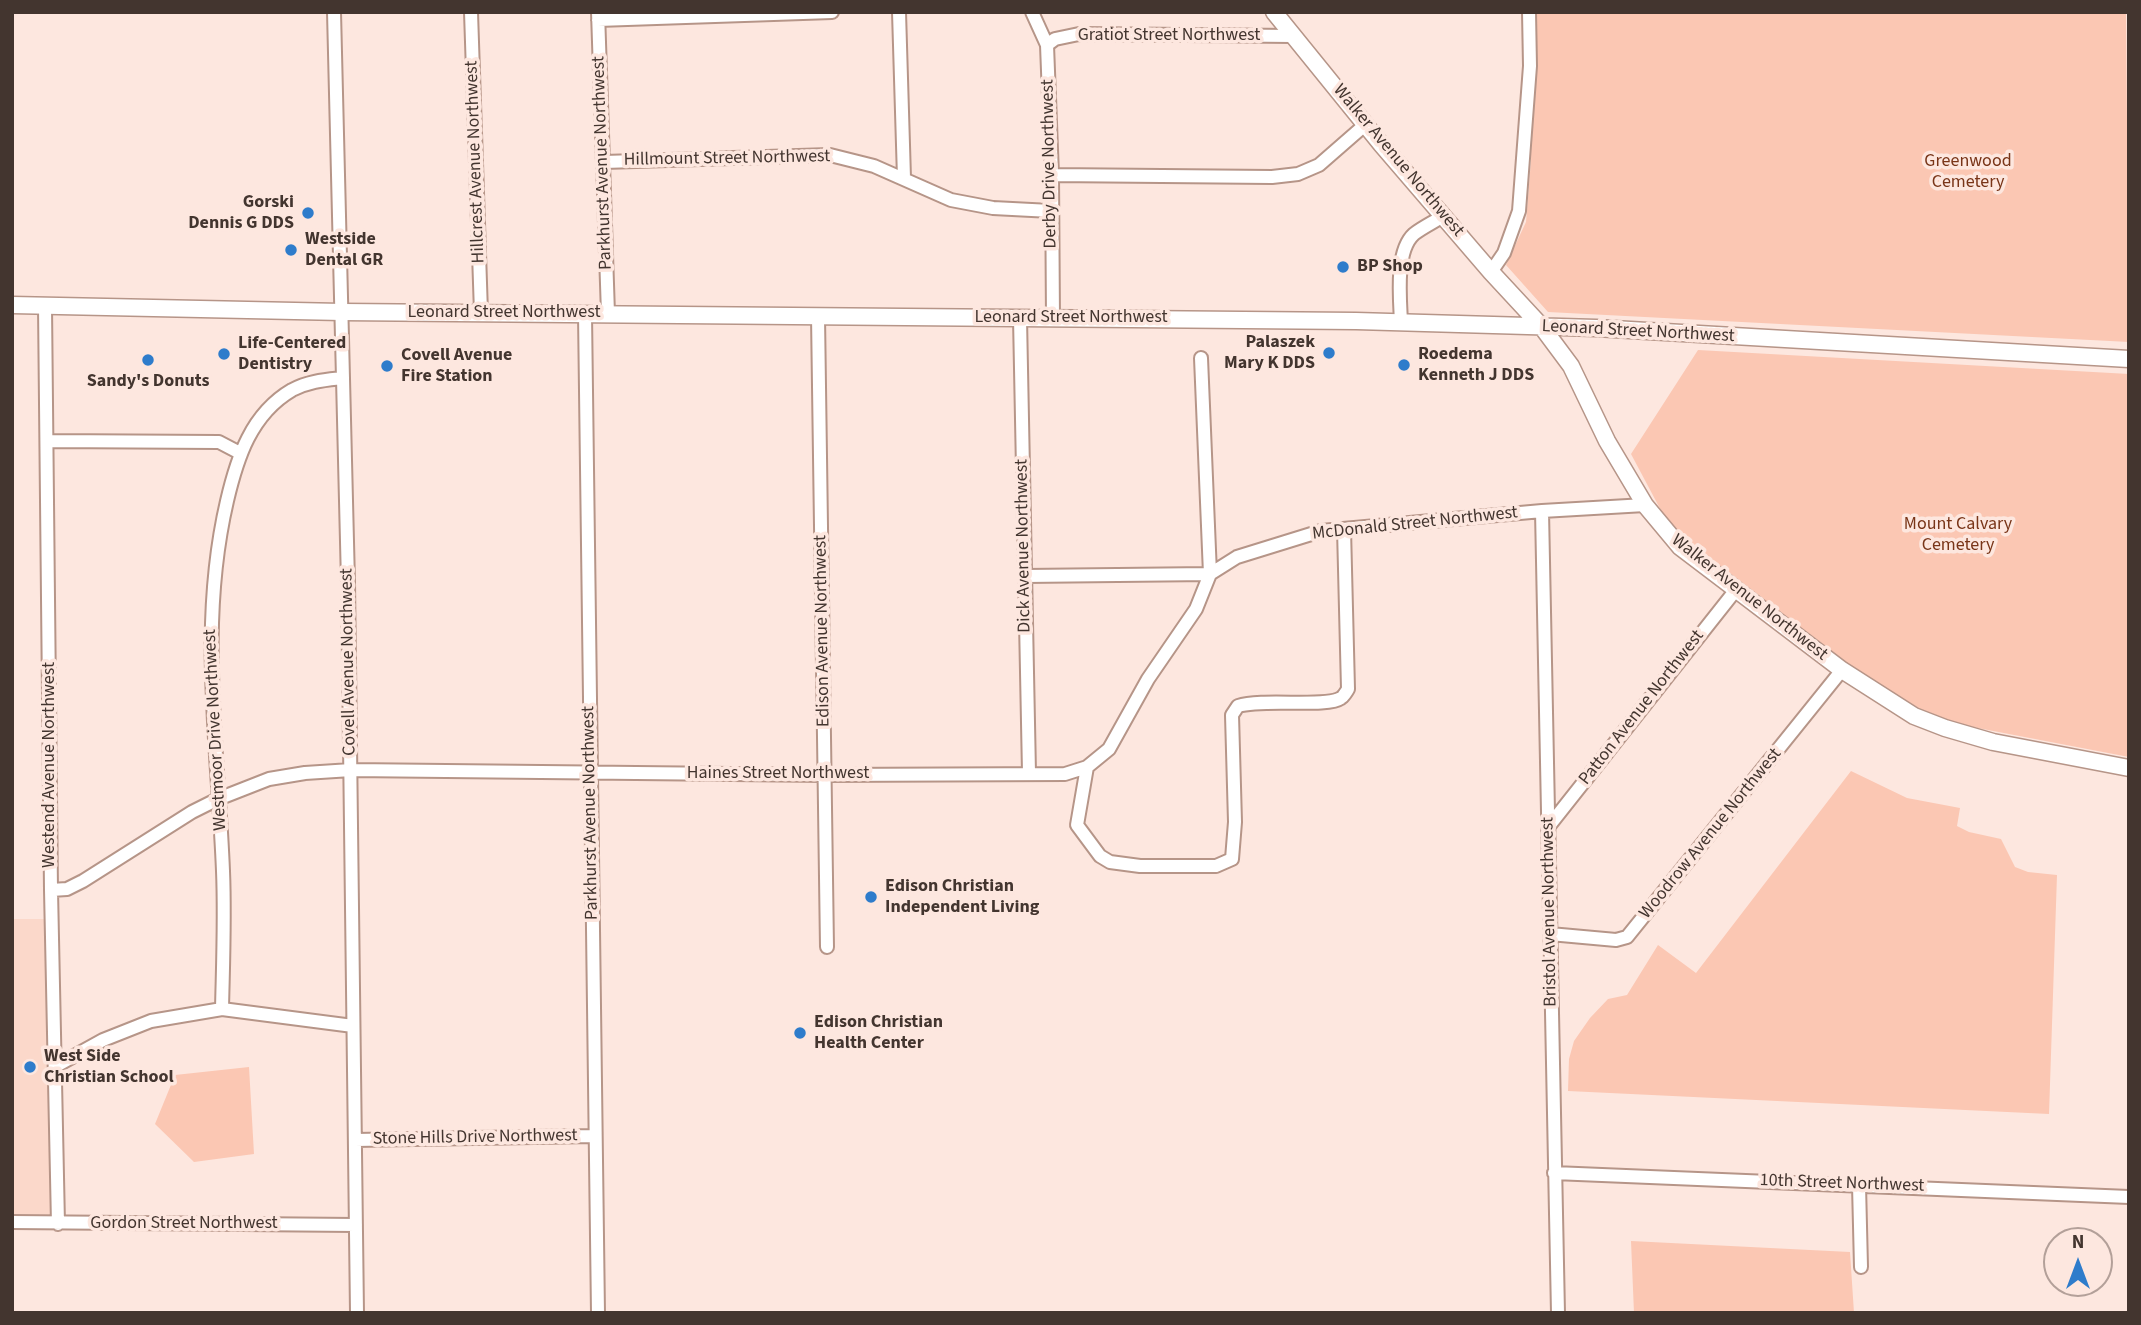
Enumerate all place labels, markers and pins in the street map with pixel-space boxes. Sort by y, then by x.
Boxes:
place label: Gorski Dennis G DDS [188,192,294,234]
marker: Gorski Dennis G DDS [300,205,316,221]
place label: Westside Dental GR [305,229,383,272]
marker: Westside Dental GR [283,242,299,258]
place label: BP Shop [1357,256,1423,278]
marker: BP Shop [1335,259,1351,275]
place label: Palaszek Mary K DDS [1224,332,1315,374]
place label: Life-Centered Dentistry [238,333,346,376]
place label: Roedema Kenneth J DDS [1418,344,1534,386]
place label: Covell Avenue Fire Station [401,345,512,388]
marker: Palaszek Mary K DDS [1321,345,1337,361]
marker: Life-Centered Dentistry [216,346,232,362]
marker: Sandy's Donuts [140,352,156,368]
marker: Roedema Kenneth J DDS [1396,357,1412,373]
marker: Covell Avenue Fire Station [379,358,395,374]
place label: Sandy's Donuts [87,371,209,393]
place label: Edison Christian Independent Living [885,876,1039,918]
marker: Edison Christian Independent Living [863,889,879,905]
place label: Edison Christian Health Center [814,1012,943,1054]
marker: Edison Christian Health Center [792,1025,808,1041]
place label: West Side Christian School [44,1046,174,1088]
marker: West Side Christian School [22,1059,38,1075]

